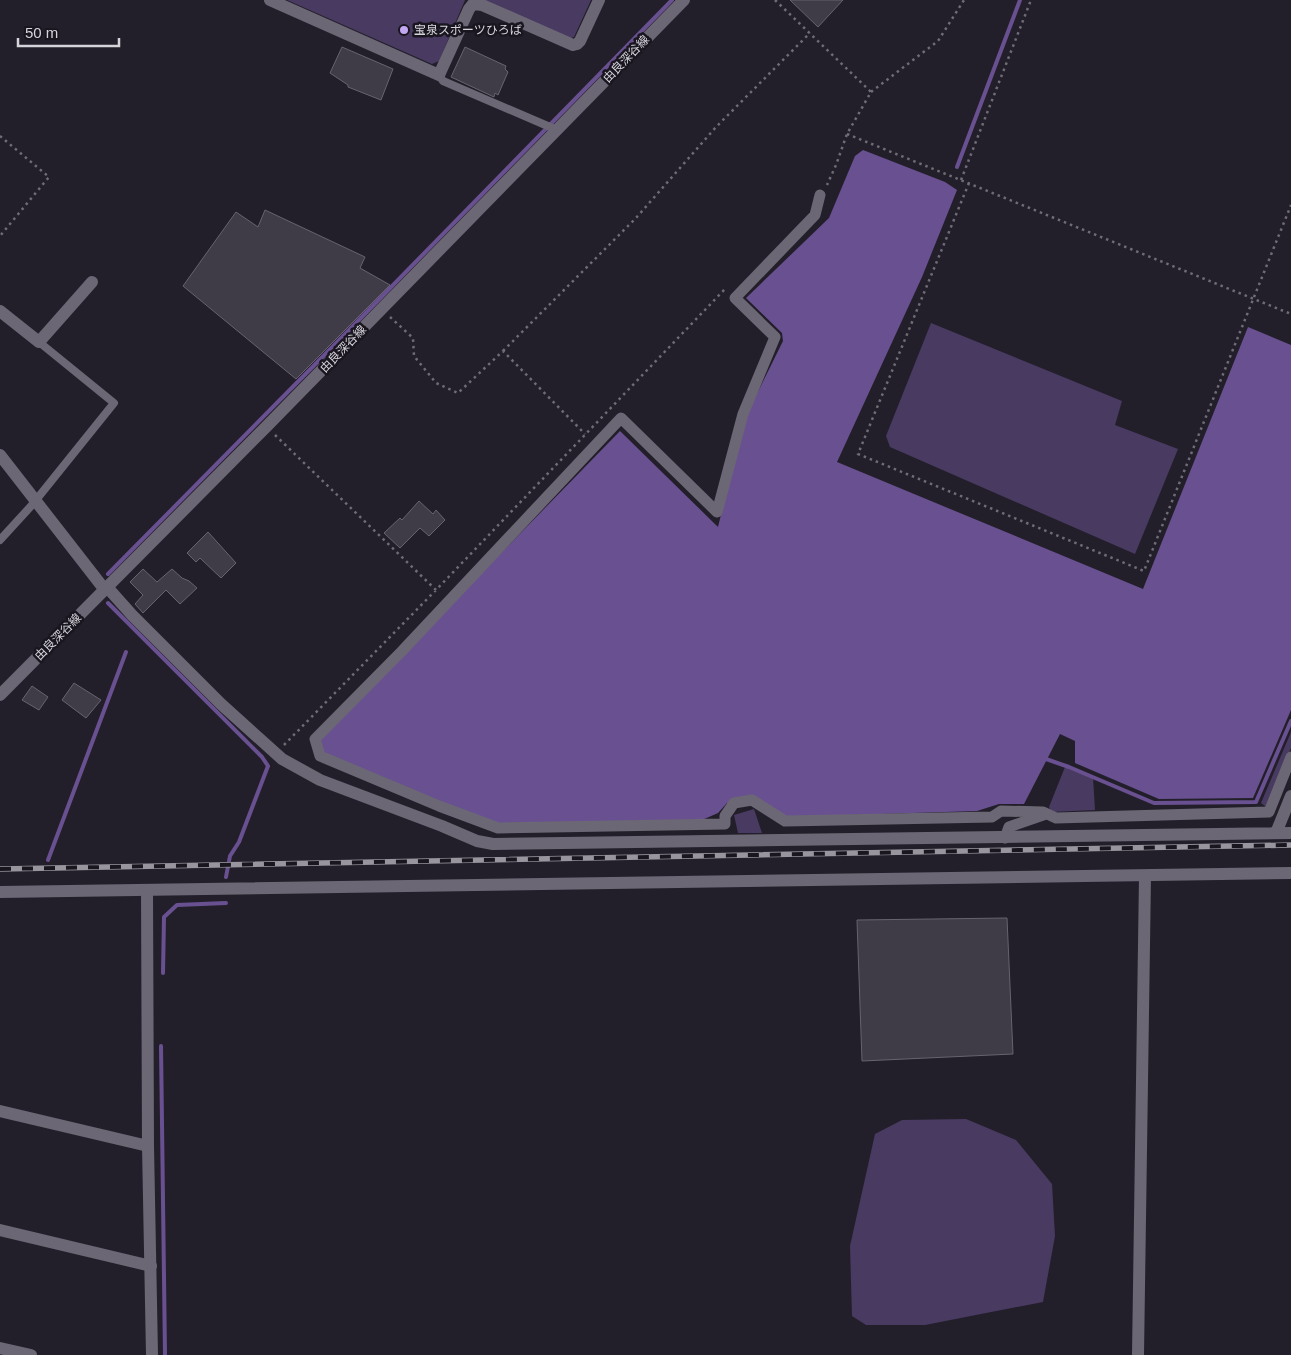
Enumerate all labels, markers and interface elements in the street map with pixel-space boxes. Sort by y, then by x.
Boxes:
scale bar [18,15,119,47]
place label: 宝泉スポーツひろば [414,23,522,37]
text: 50 m [25,24,58,41]
marker: 宝泉スポーツひろば [398,24,410,36]
street label: 由良深谷線 [600,33,652,85]
street label: 由良深谷線 [317,323,369,375]
street label: 由良深谷線 [32,611,84,663]

